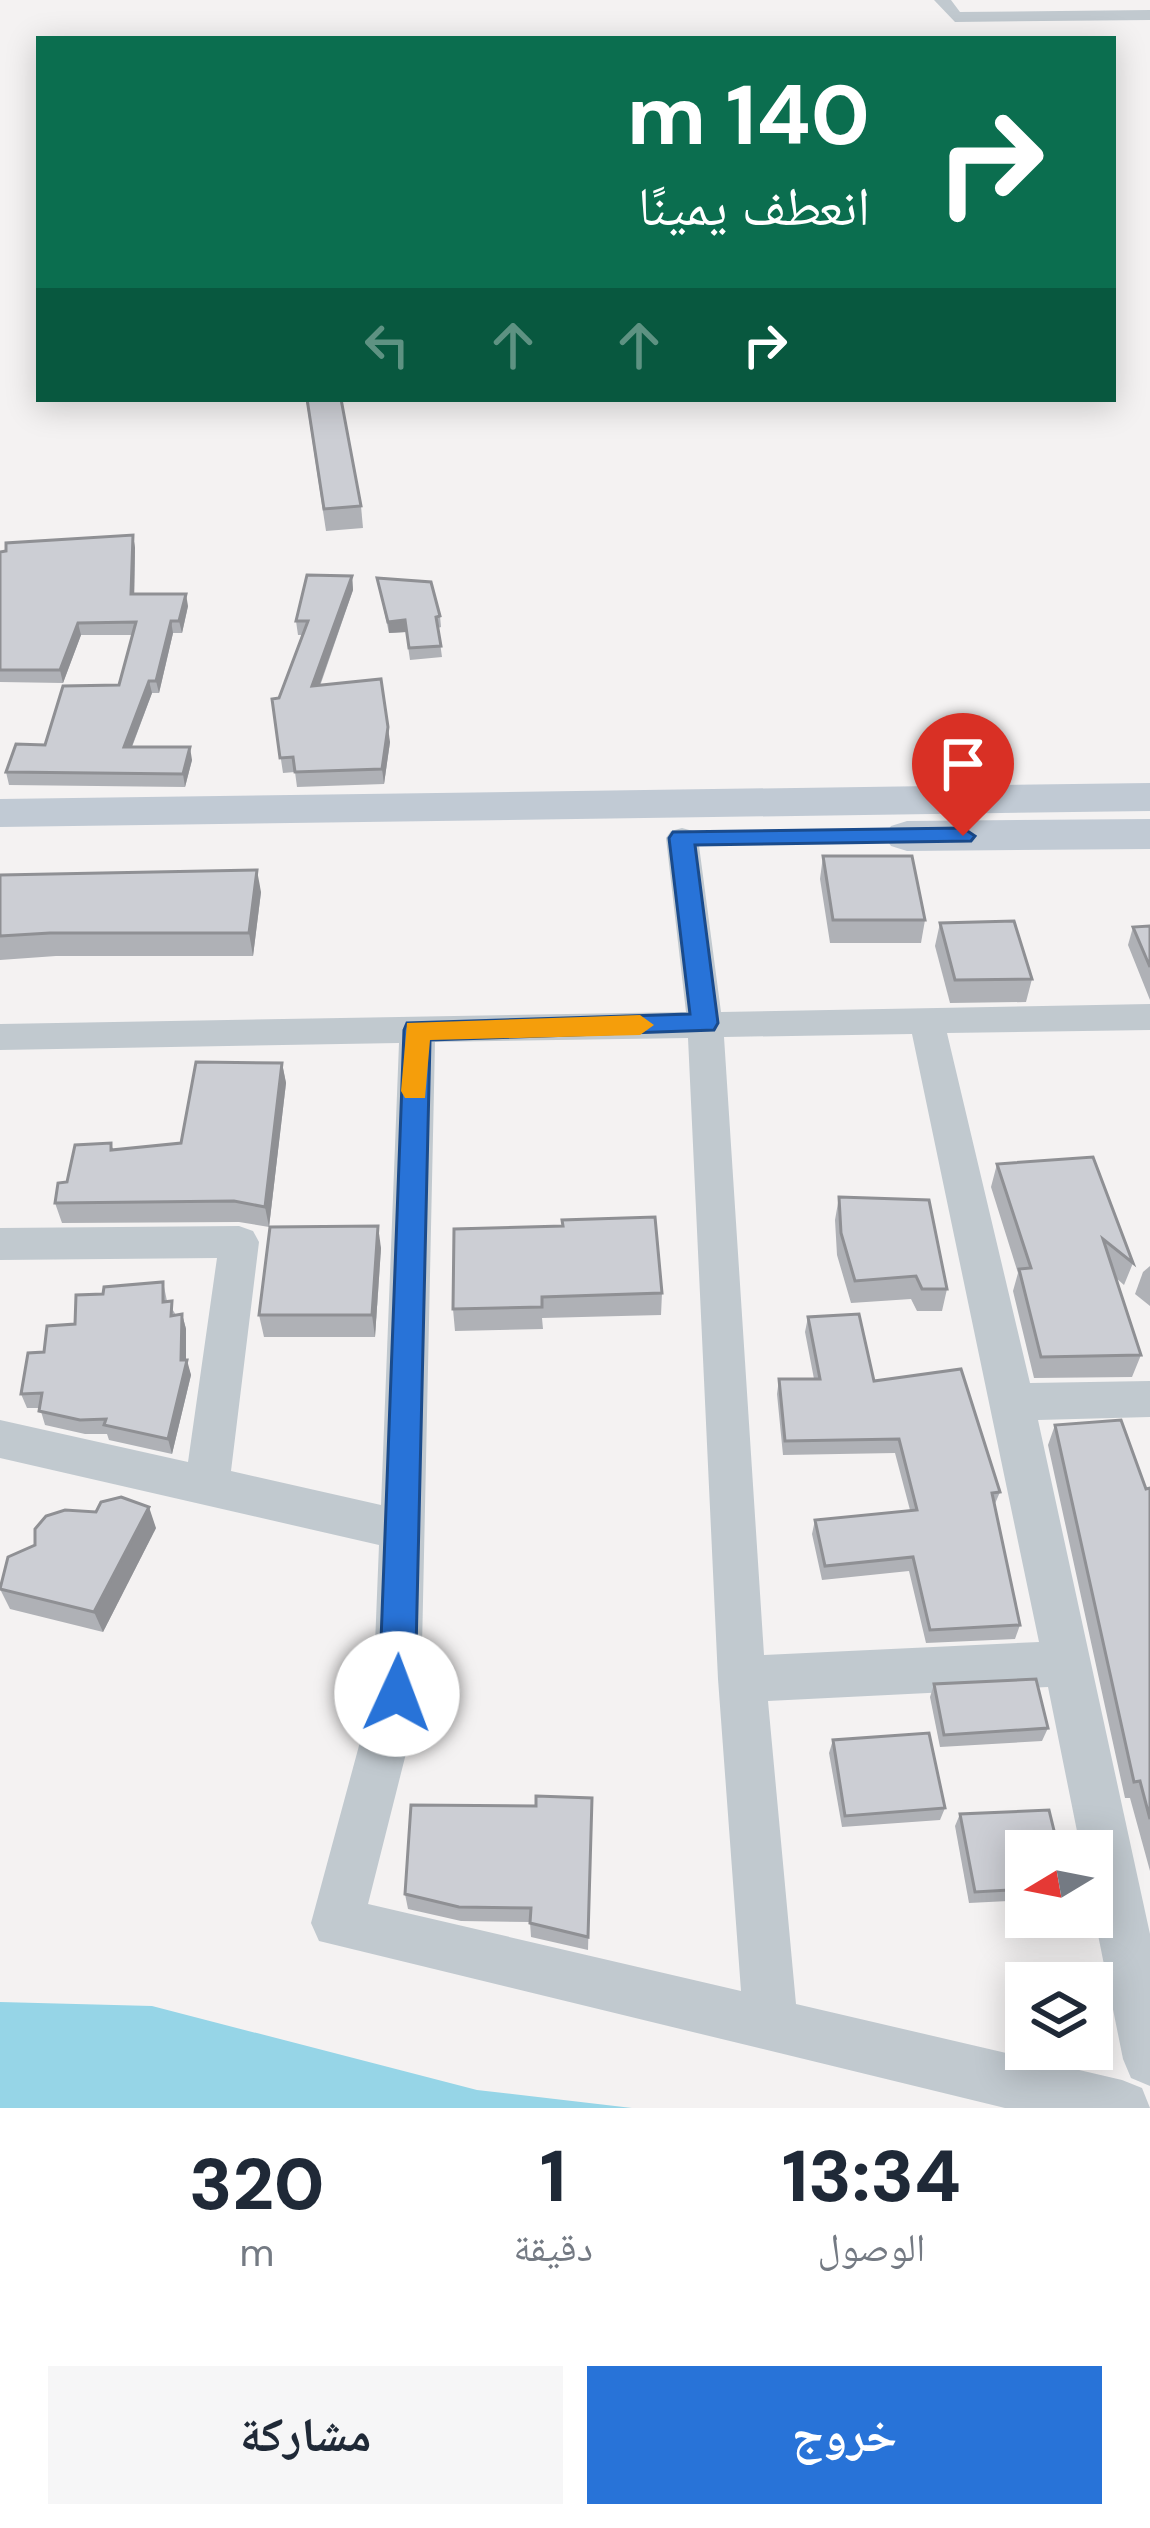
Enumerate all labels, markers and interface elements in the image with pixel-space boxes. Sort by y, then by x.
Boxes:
text: 140 m [627,61,870,170]
icon: right [912,84,1068,240]
text: انعطف يمينًا [638,171,870,242]
icon: left [354,312,420,378]
icon: ahead [480,312,546,378]
icon: ahead [606,312,672,378]
icon: right [732,312,798,378]
pin [912,713,1014,836]
icon: arrive [930,731,996,797]
position arrow [334,1631,460,1757]
north arrow [1005,1830,1113,1938]
map controls [1005,1830,1113,2070]
button: layers [1005,1962,1113,2070]
text: 1 [540,2130,566,2223]
text: 13:34 [782,2130,961,2223]
text: 320 [189,2138,325,2231]
text: دقيقة [513,2222,593,2273]
text: الوصول [817,2222,925,2273]
text: m [239,2227,274,2278]
button: مشاركة [48,2366,563,2504]
button: خروج [587,2366,1102,2504]

